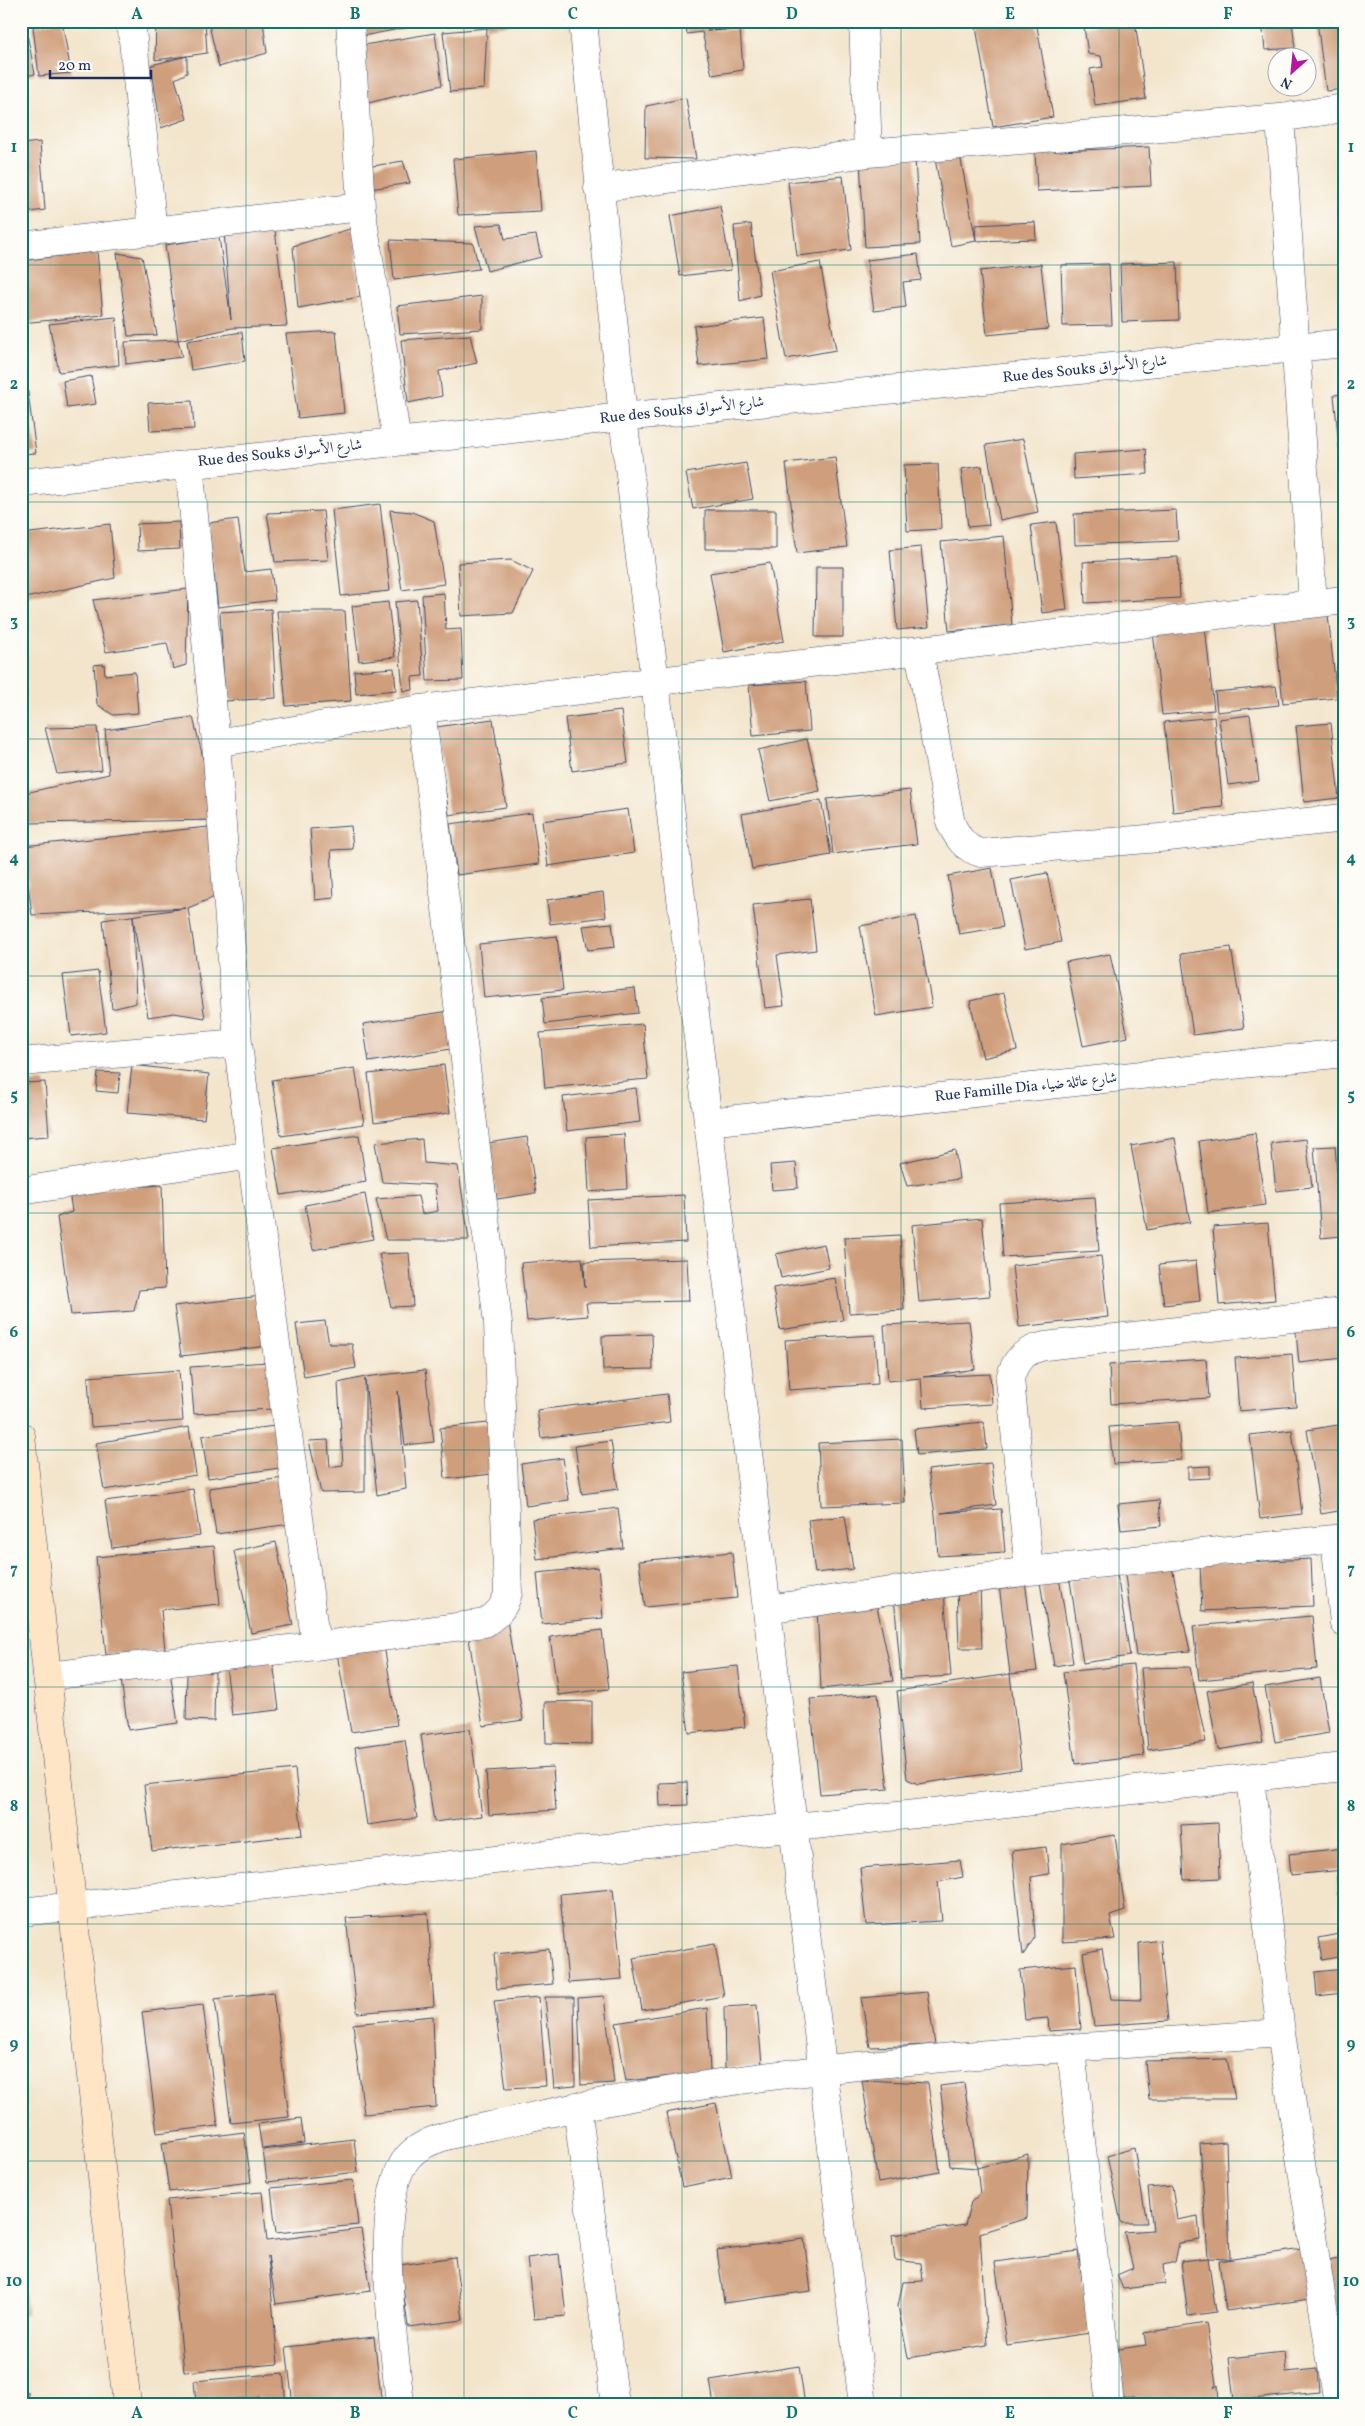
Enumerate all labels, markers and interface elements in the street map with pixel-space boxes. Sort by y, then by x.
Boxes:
text: A [131,4,143,26]
text: B [350,4,361,26]
text: C [568,4,578,26]
text: D [786,4,798,26]
text: E [1005,4,1015,26]
text: F [1223,4,1233,26]
scale bar [50,48,151,80]
north arrow [1268,48,1318,98]
text: 20 m [58,56,91,77]
text: N [1278,71,1296,93]
text: 1 [11,137,17,159]
text: 1 [1348,137,1354,159]
street label: Rue des Souks شارع الأسواق [1001,349,1168,390]
text: 2 [10,374,18,396]
text: 2 [1347,374,1355,396]
street label: Rue des Souks شارع الأسواق [598,390,765,431]
street label: Rue des Souks شارع الأسواق [196,433,363,474]
text: 3 [10,611,18,633]
text: 3 [1347,611,1355,633]
text: 4 [9,848,19,870]
text: 4 [1346,848,1356,870]
street label: Rue Famille Dia شارع عائلة ضياء [934,1068,1118,1109]
text: 5 [10,1085,18,1107]
text: 5 [1347,1085,1355,1107]
text: 6 [10,1322,19,1344]
text: 6 [1347,1322,1356,1344]
text: 7 [10,1559,18,1581]
text: 7 [1347,1559,1355,1581]
text: 8 [10,1796,18,1818]
text: 8 [1347,1796,1355,1818]
text: 9 [10,2034,19,2056]
text: 9 [1347,2034,1356,2056]
text: 10 [6,2271,22,2293]
text: 10 [1343,2271,1359,2293]
text: A [131,2403,143,2425]
text: B [350,2403,361,2425]
text: C [568,2403,578,2425]
text: D [786,2403,798,2425]
text: E [1005,2403,1015,2425]
text: F [1223,2403,1233,2425]

